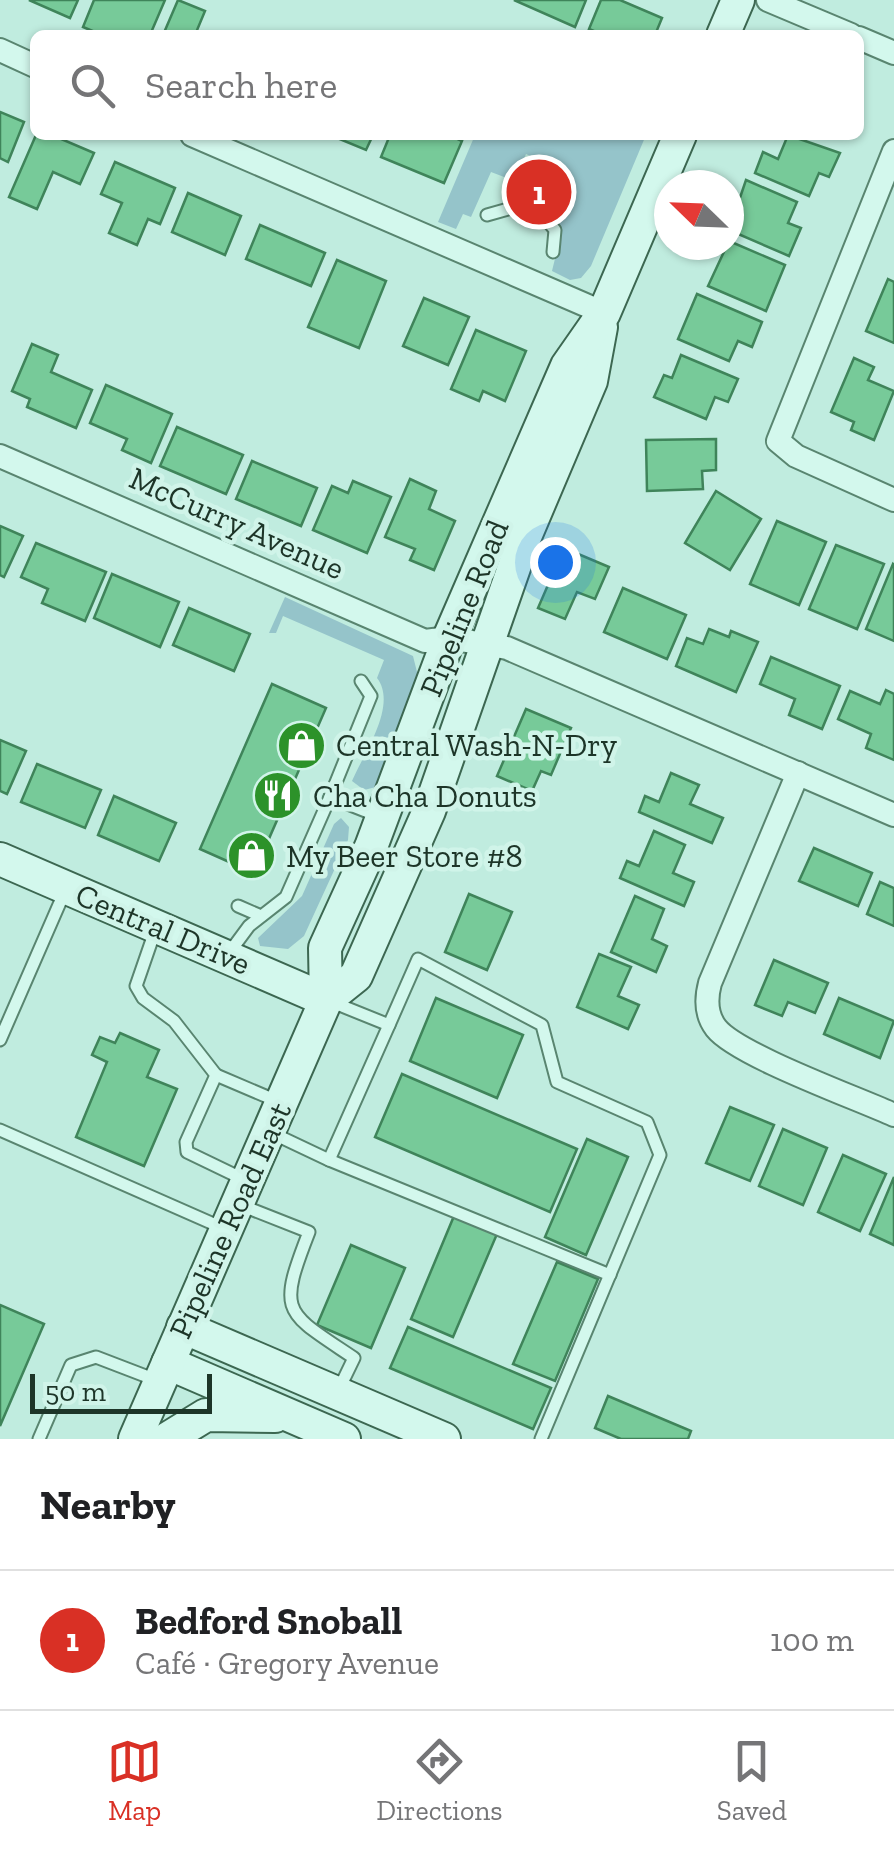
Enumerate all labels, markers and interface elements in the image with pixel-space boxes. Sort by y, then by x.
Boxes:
search box [30,30,864,140]
icon: search [65,58,120,113]
text: Search here [145,62,337,108]
pin: 1 [506,154,572,230]
north arrow [654,170,744,260]
street label: McCurry Avenue [124,459,350,587]
street label: Pipeline Road [411,514,517,702]
your location [530,537,581,588]
shop icon: Central Wash-N-Dry [275,719,327,771]
place label: Central Wash-N-Dry [336,726,618,764]
restaurant icon: Cha Cha Donuts [252,770,304,822]
place label: Cha Cha Donuts [313,777,537,815]
shop icon: My Beer Store #8 [225,830,277,882]
place label: My Beer Store #8 [286,837,523,875]
street label: Central Drive [70,875,256,983]
street label: Pipeline Road East [161,1096,299,1344]
scale bar [30,1369,212,1414]
text: 50 m [45,1375,106,1408]
text: Nearby [40,1479,176,1530]
text: Bedford Snoball [135,1598,402,1644]
text: 1 [66,1621,79,1659]
text: 100 m [770,1621,854,1659]
text: Café · Gregory Avenue [135,1644,439,1682]
tab: Map [107,1734,162,1827]
tab: Directions [376,1734,503,1827]
tab: Saved [717,1734,787,1827]

